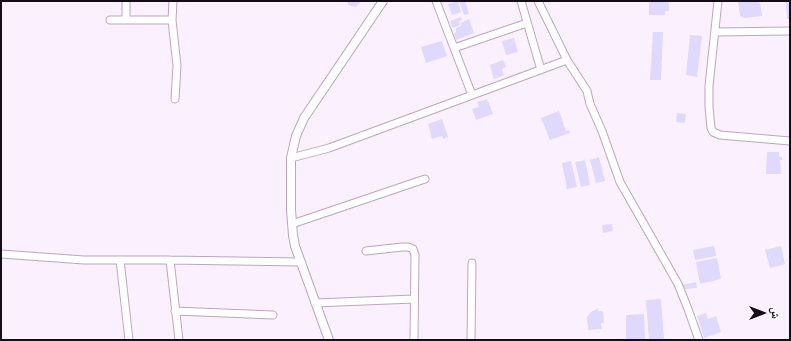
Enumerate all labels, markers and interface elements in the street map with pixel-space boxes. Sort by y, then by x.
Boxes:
north arrow [743,293,783,333]
text: ش [769,307,782,319]

